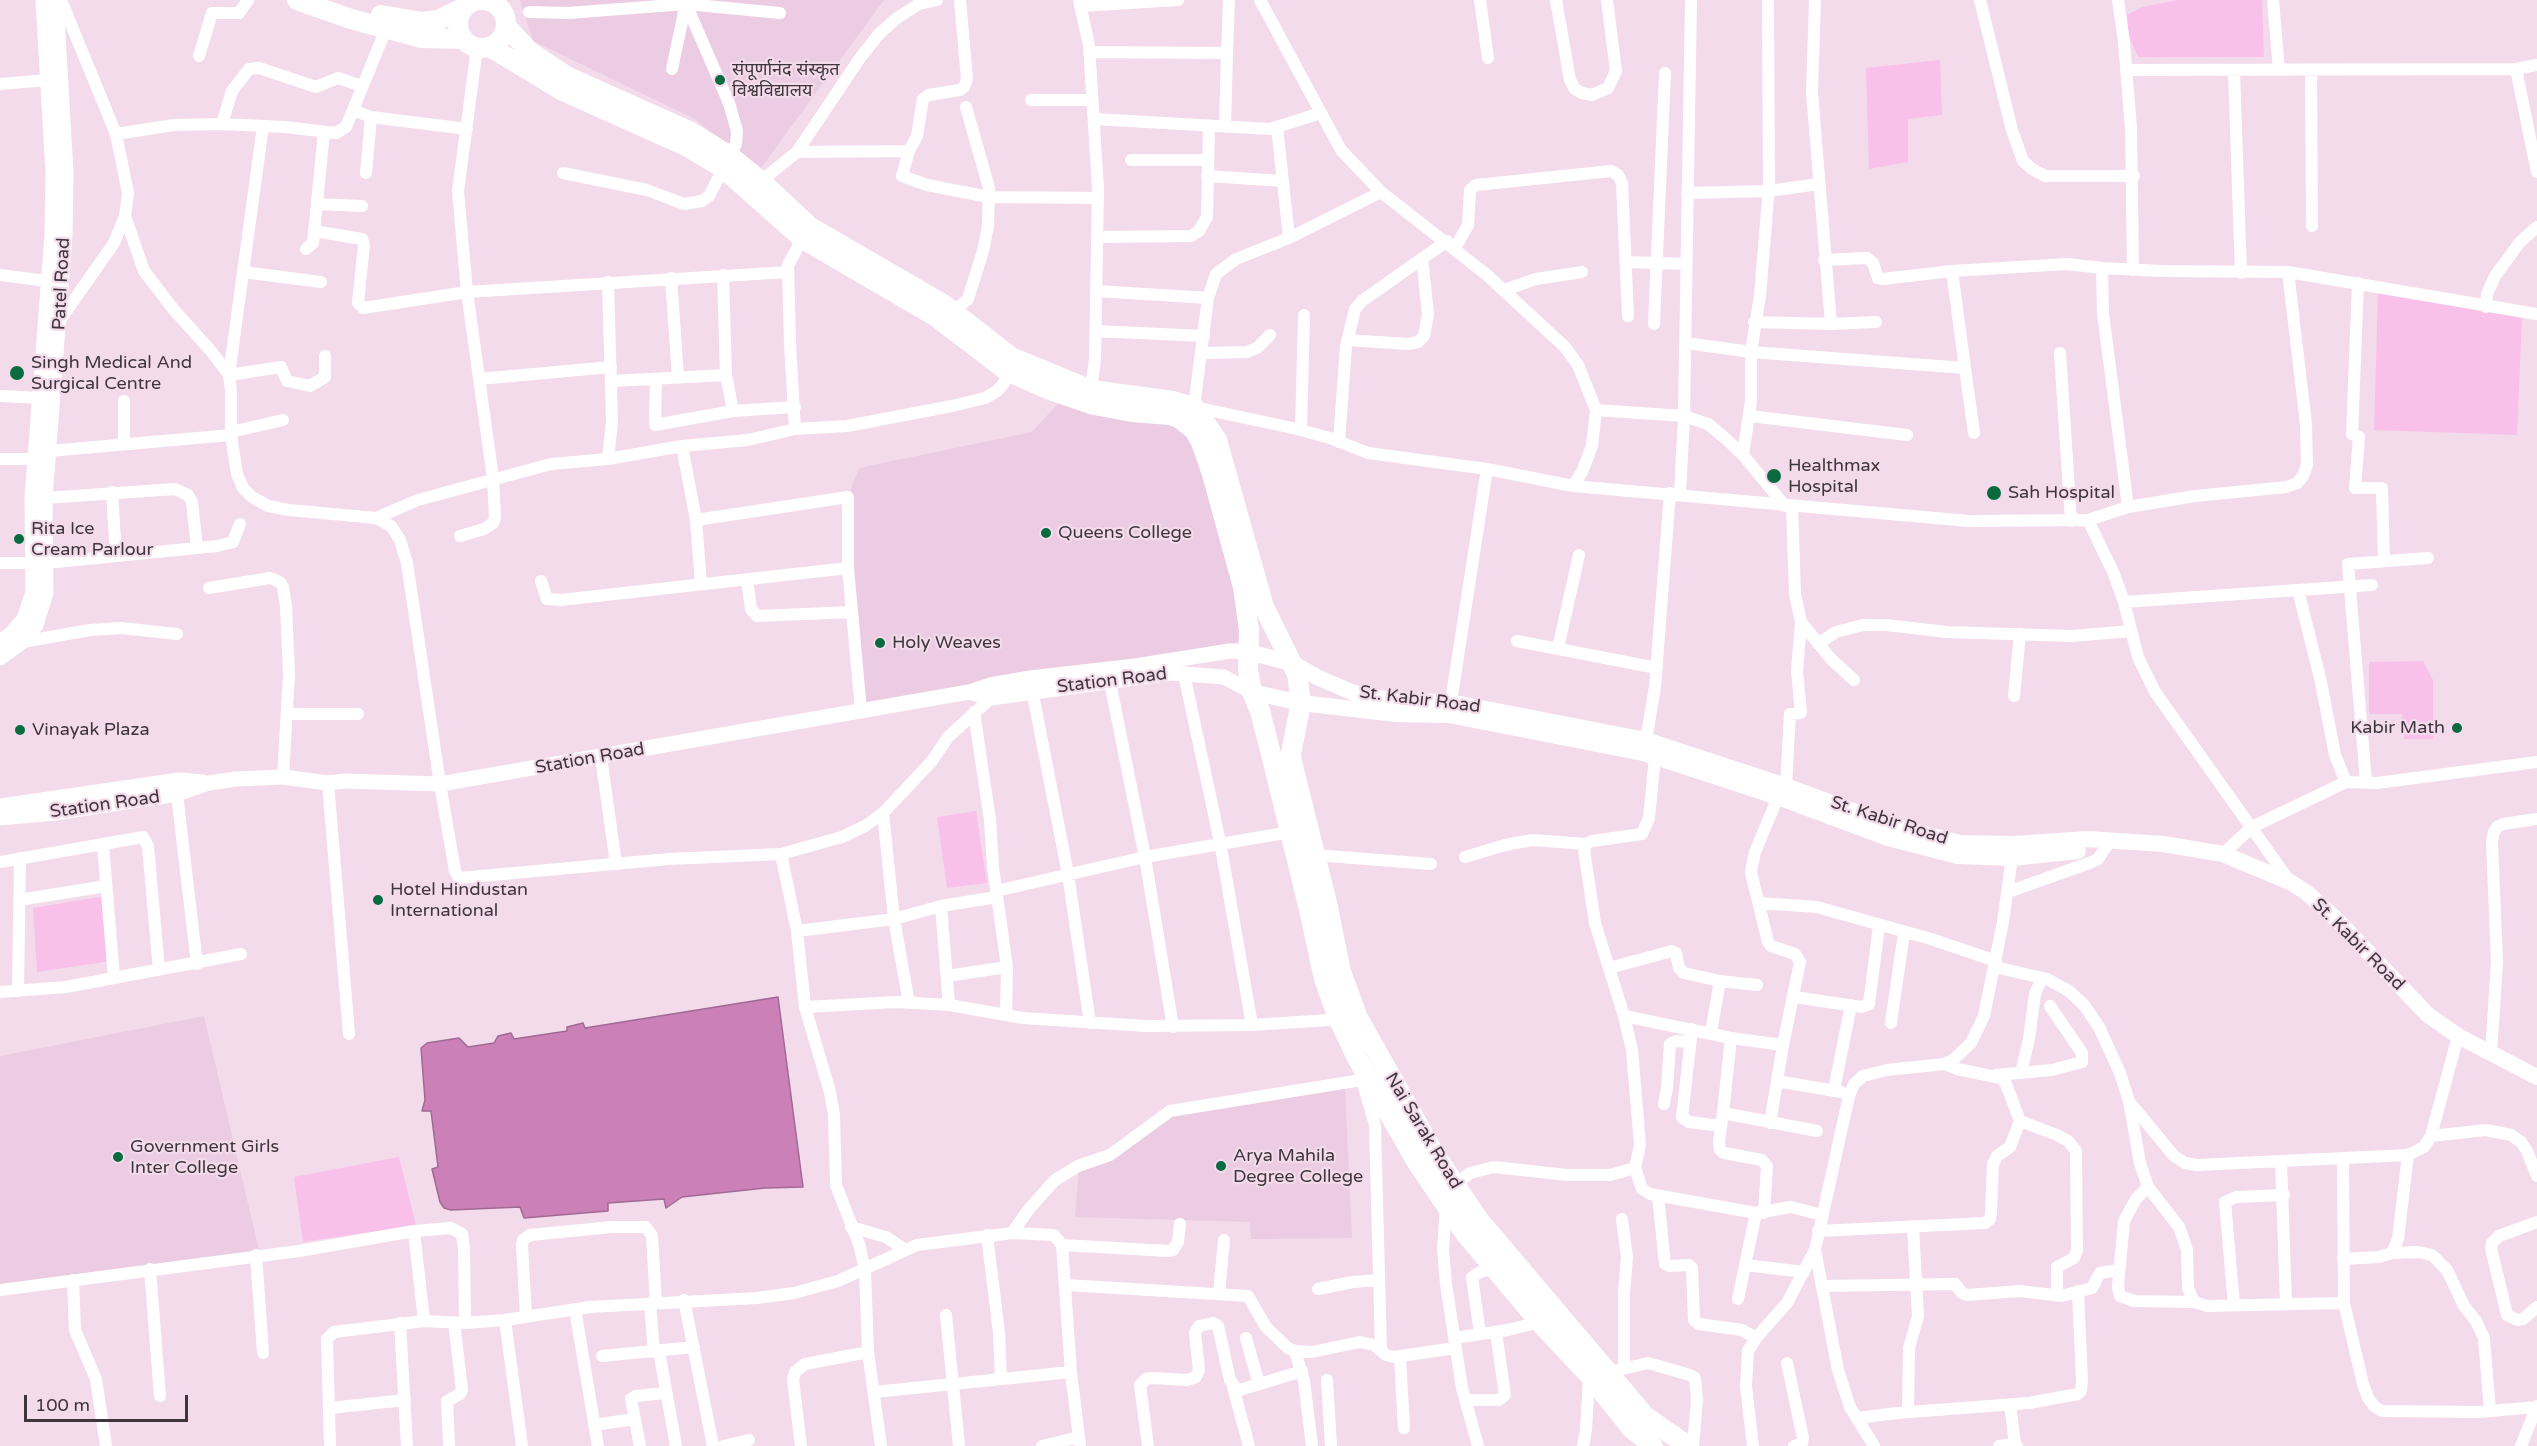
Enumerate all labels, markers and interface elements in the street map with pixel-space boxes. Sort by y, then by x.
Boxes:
place label: संपूर्णानंद संस्कृत विश्वविद्यालय [732,59,840,101]
marker: संपूर्णानंद संस्कृत विश्वविद्यालय [713,73,727,87]
street label: Patel Road [49,237,75,331]
place label: Singh Medical And Surgical Centre [31,352,192,394]
marker: Singh Medical And Surgical Centre [8,364,26,382]
place label: Healthmax Hospital [1788,455,1880,498]
marker: Healthmax Hospital [1765,467,1783,485]
place label: Sah Hospital [2008,482,2115,504]
marker: Sah Hospital [1985,484,2003,502]
place label: Rita Ice Cream Parlour [31,518,153,560]
place label: Queens College [1058,522,1192,544]
marker: Queens College [1039,526,1053,540]
marker: Rita Ice Cream Parlour [12,532,26,546]
place label: Holy Weaves [892,632,1001,654]
marker: Holy Weaves [873,636,887,650]
street label: Station Road [1056,664,1168,698]
street label: St. Kabir Road [1358,682,1482,718]
place label: Kabir Math [2350,717,2445,739]
place label: Vinayak Plaza [32,719,150,741]
marker: Kabir Math [2450,721,2464,735]
marker: Vinayak Plaza [13,723,27,737]
street label: Station Road [534,739,646,779]
street label: Station Road [49,787,161,823]
street label: St. Kabir Road [1828,792,1950,850]
place label: Hotel Hindustan International [390,879,528,922]
marker: Hotel Hindustan International [371,893,385,907]
street label: St. Kabir Road [2307,894,2409,996]
street label: Nai Sarak Road [1380,1069,1466,1193]
place label: Government Girls Inter College [130,1136,279,1178]
place label: Arya Mahila Degree College [1233,1145,1363,1188]
marker: Government Girls Inter College [111,1150,125,1164]
marker: Arya Mahila Degree College [1214,1159,1228,1173]
scale bar [27,1383,190,1421]
text: 100 m [35,1394,90,1416]

